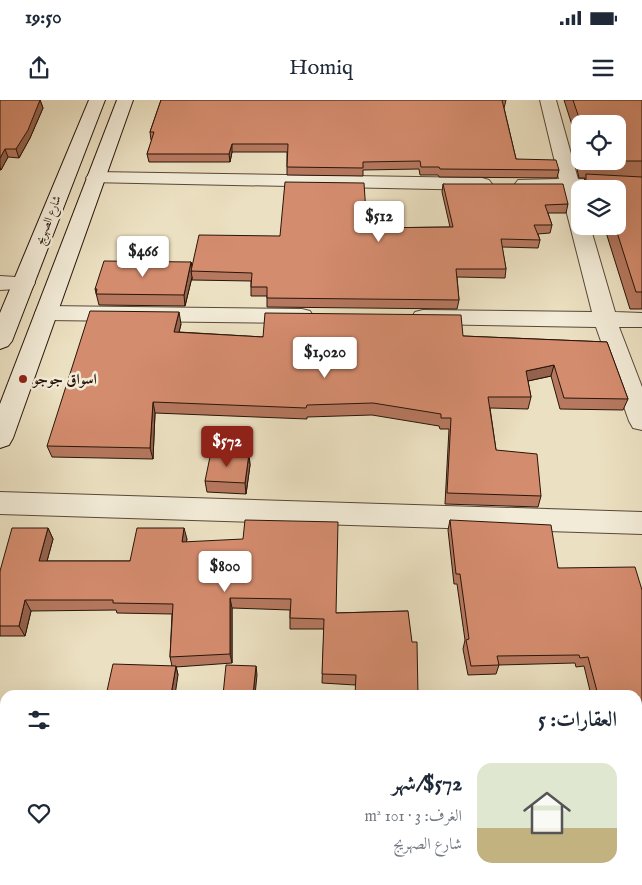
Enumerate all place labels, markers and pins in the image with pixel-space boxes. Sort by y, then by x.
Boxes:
pin: $512 [349,200,409,243]
pin: $466 [113,236,173,278]
pin: $1,020 [284,336,366,379]
place label: اسواق جوجو [31,370,97,389]
marker: اسواق جوجو [17,373,29,385]
pin: $572 [197,426,257,468]
pin: $800 [195,550,255,593]

